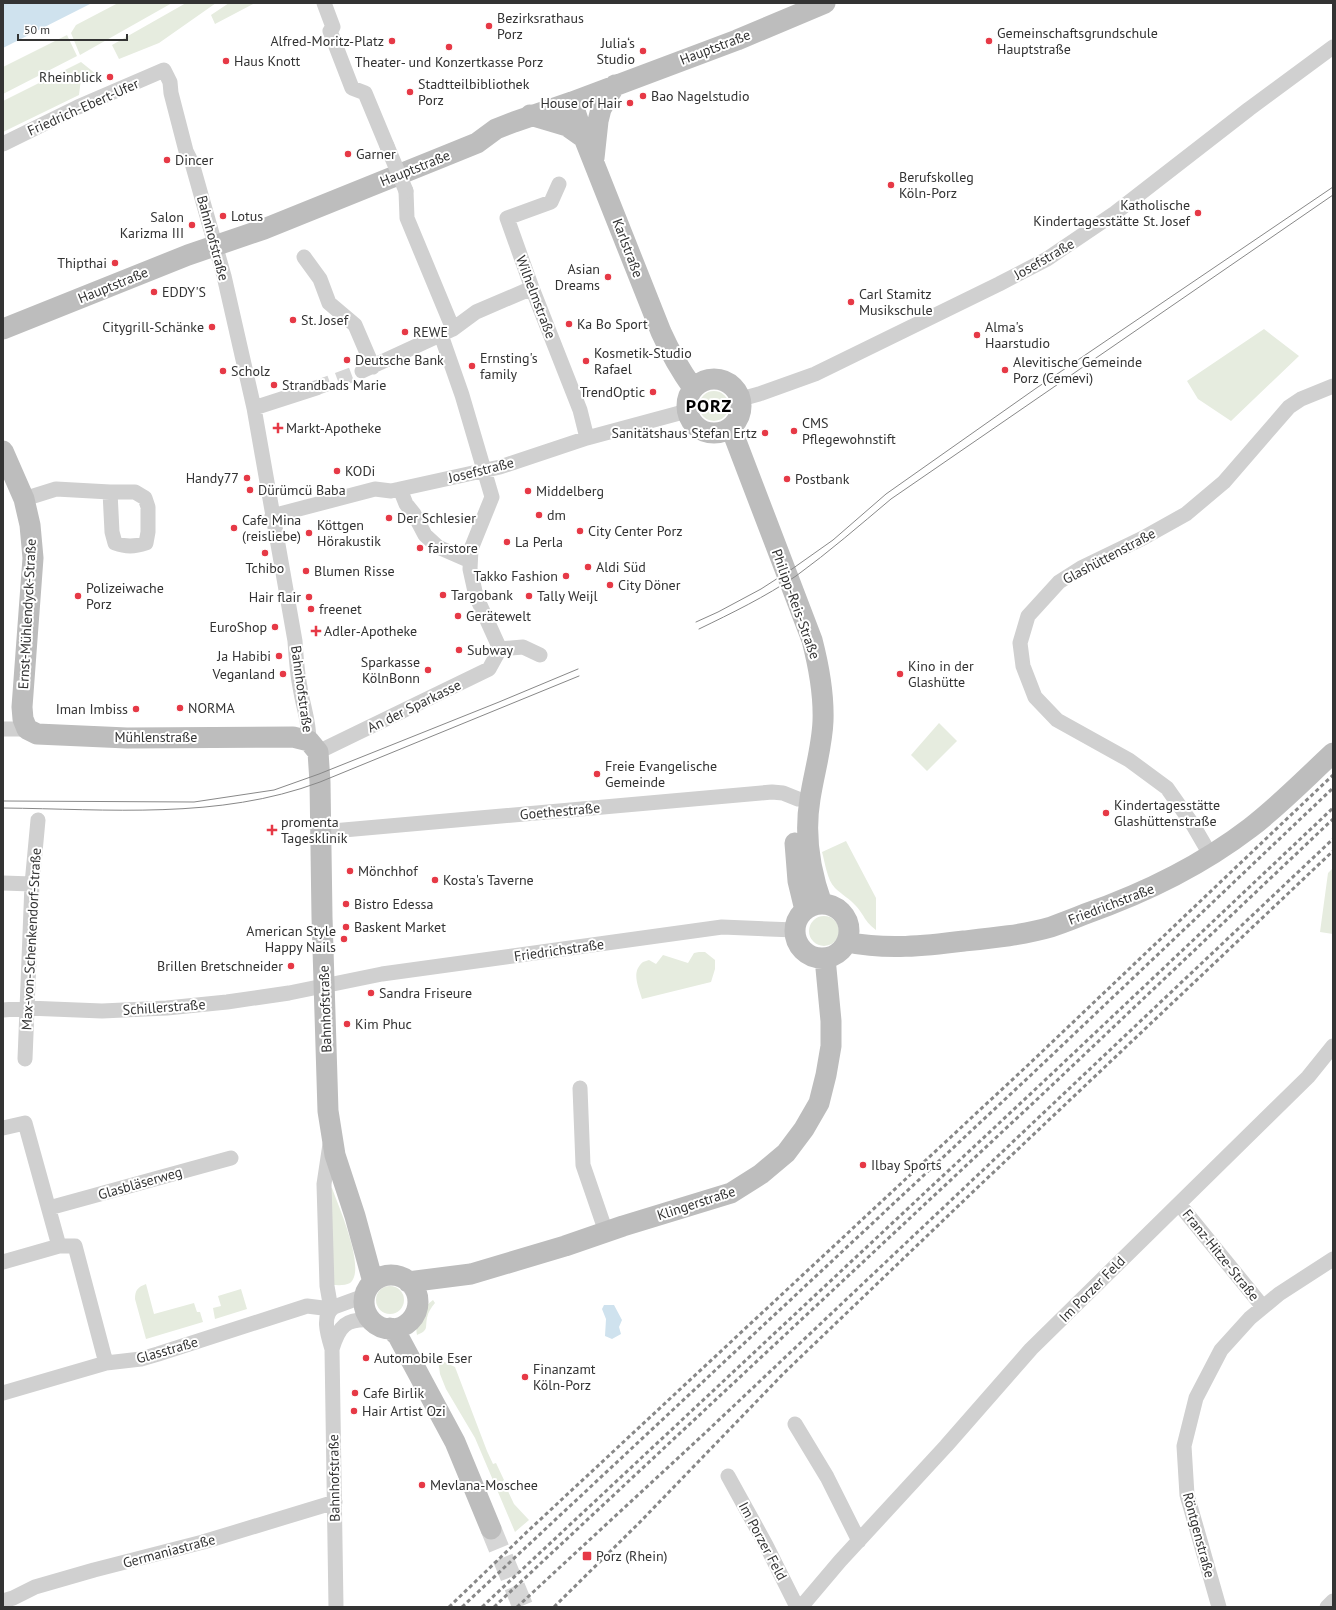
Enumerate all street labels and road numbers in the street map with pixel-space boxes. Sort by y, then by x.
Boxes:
street label: Hauptstraße [677,25,753,69]
street label: Friedrich-Ebert-Ufer [25,74,142,140]
street label: Hauptstraße [377,146,453,190]
street label: Bahnhofstraße [193,193,233,283]
street label: Karlstraße [609,216,647,280]
street label: Josefstraße [1010,235,1077,284]
street label: Wilhelmstraße [512,253,560,341]
street label: Hauptstraße [75,263,151,307]
street label: Josefstraße [445,453,516,487]
street label: Glashüttenstraße [1059,524,1159,588]
street label: Ernst-Mühlendyck-Straße [14,538,40,690]
street label: Philipp-Reis-Straße [768,546,824,662]
street label: Bahnhofstraße [287,644,317,734]
street label: An der Sparkasse [364,676,464,736]
street label: Mühlenstraße [115,728,197,746]
street label: Goethestraße [519,799,601,823]
street label: Max-von-Schenkendorf-Straße [17,847,45,1031]
street label: Friedrichstraße [1065,879,1157,929]
street label: Friedrichstraße [513,935,605,965]
street label: Bahnhofstraße [314,965,336,1053]
street label: Schillerstraße [122,995,206,1019]
street label: Glasbläserweg [96,1162,184,1204]
street label: Klingerstraße [655,1182,737,1224]
street label: Franz-Hitze-Straße [1179,1206,1263,1304]
street label: Im Porzer Feld [1055,1252,1129,1326]
street label: Glasstraße [134,1333,200,1367]
street label: Bahnhofstraße [324,1434,344,1522]
street label: Röntgenstraße [1179,1490,1219,1580]
street label: Im Porzer Feld [735,1499,791,1583]
street label: Germaniastraße [121,1530,217,1572]

